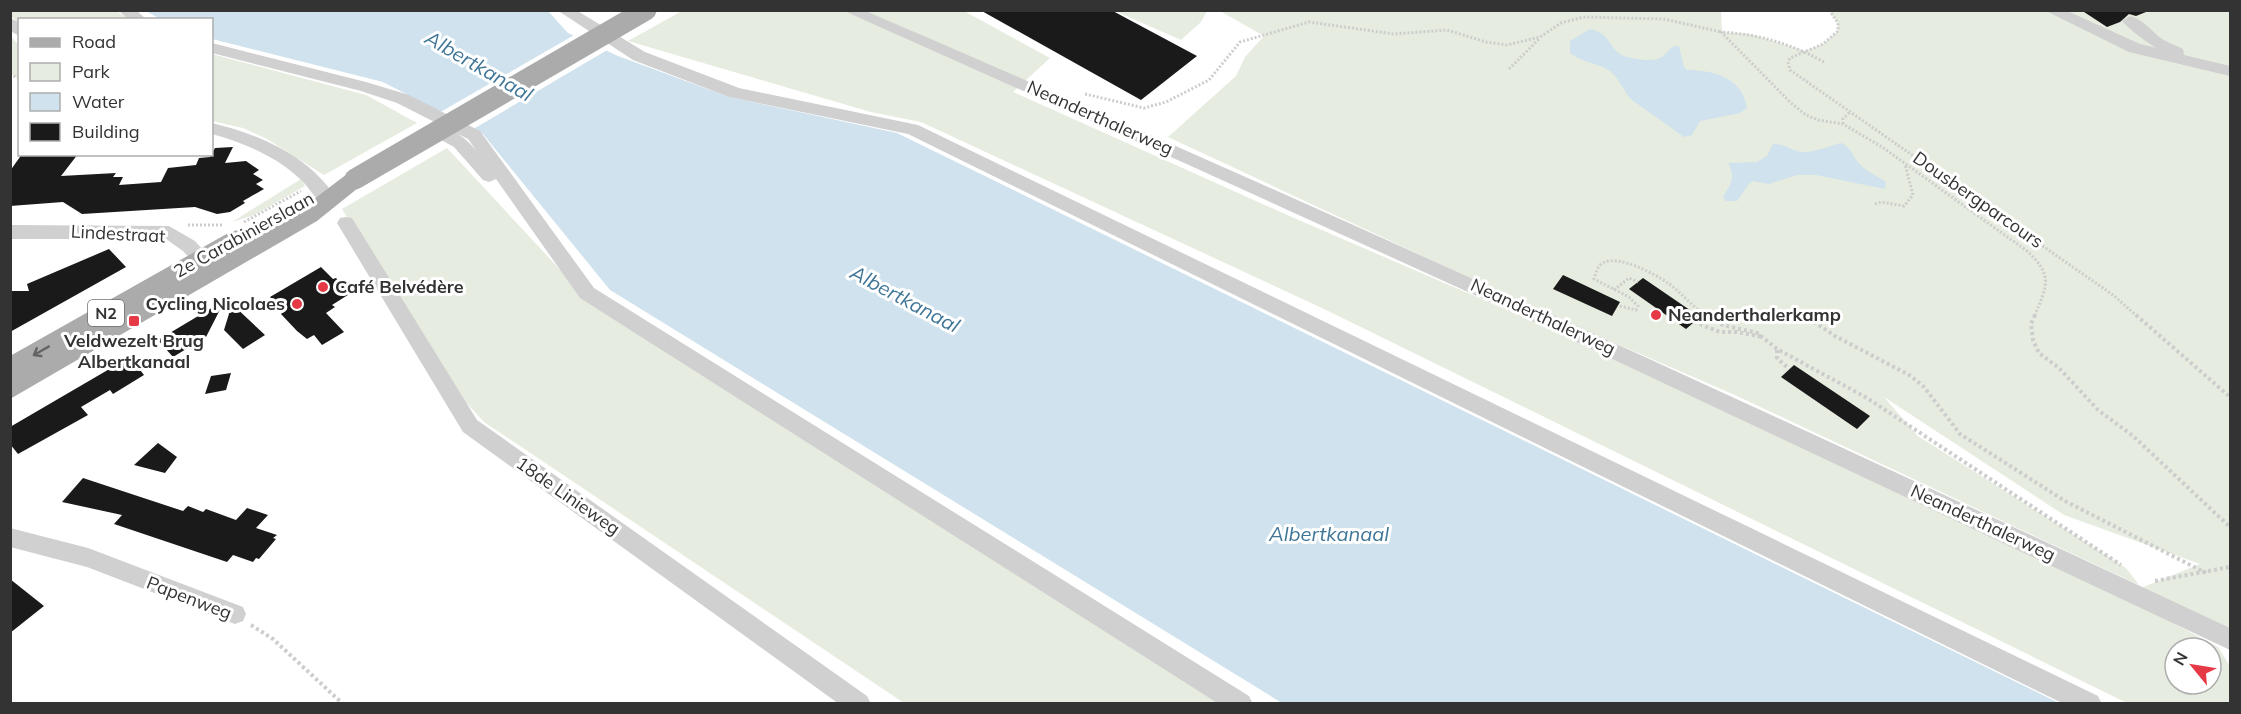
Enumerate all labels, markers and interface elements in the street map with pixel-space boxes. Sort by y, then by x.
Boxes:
legend [18,18,213,156]
water label: Albertkanaal [420,24,538,106]
text: Road [72,30,116,53]
text: Park [72,60,111,83]
street label: Neanderthalerweg [1024,75,1177,160]
text: Water [72,90,125,113]
text: Building [72,120,140,143]
street label: Dousbergparcours [1909,146,2048,253]
street label: 2e Carabinierslaan [170,186,318,283]
street label: Lindestraat [70,220,166,247]
water label: Albertkanaal [846,259,964,338]
street label: Neanderthalerweg [1467,273,1619,360]
place label: Café Belvédère [335,275,464,298]
marker: Café Belvédère [316,280,330,294]
place label: Cycling Nicolaes [146,292,285,315]
marker: Cycling Nicolaes [290,297,304,311]
road number: N2 [88,300,124,326]
place label: Neanderthalerkamp [1668,303,1841,326]
marker: Neanderthalerkamp [1649,308,1663,322]
marker: Veldwezelt Brug Albertkanaal [127,314,141,328]
place label: Veldwezelt Brug Albertkanaal [63,329,204,373]
one-way arrow [33,345,50,357]
street label: 18de Linieweg [512,451,625,540]
street label: Neanderthalerweg [1907,479,2059,566]
water label: Albertkanaal [1268,521,1389,546]
street label: Papenweg [143,571,235,624]
north arrow [2163,636,2223,696]
text: N [2168,648,2192,669]

